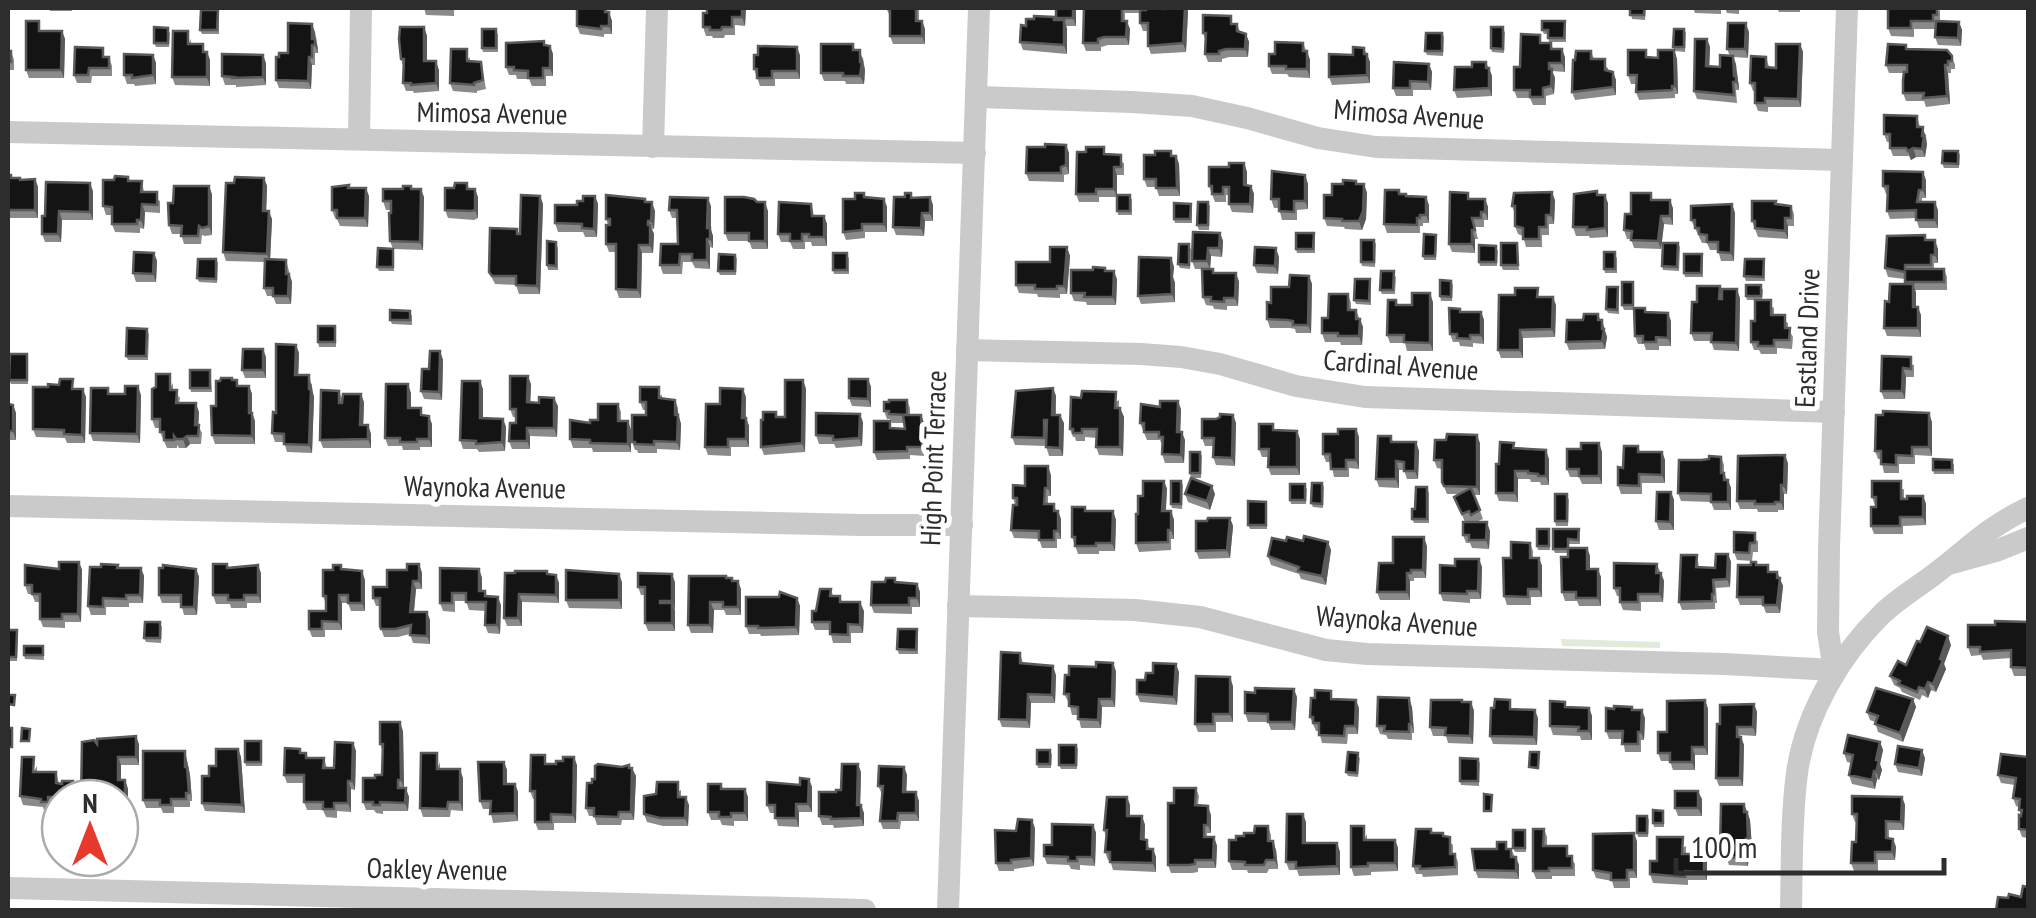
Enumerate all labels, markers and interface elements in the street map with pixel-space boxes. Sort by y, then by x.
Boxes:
street label: Mimosa Avenue [1332,90,1486,137]
street label: Mimosa Avenue [416,93,568,132]
street label: Eastland Drive [1786,268,1827,408]
street label: Cardinal Avenue [1322,341,1480,388]
street label: High Point Terrace [911,370,954,546]
street label: Waynoka Avenue [404,467,566,506]
street label: Waynoka Avenue [1315,596,1479,645]
north arrow [40,778,140,878]
text: N [82,784,98,821]
scale bar [1676,813,1944,875]
text: 100 m [1691,827,1757,866]
street label: Oakley Avenue [366,849,508,888]

